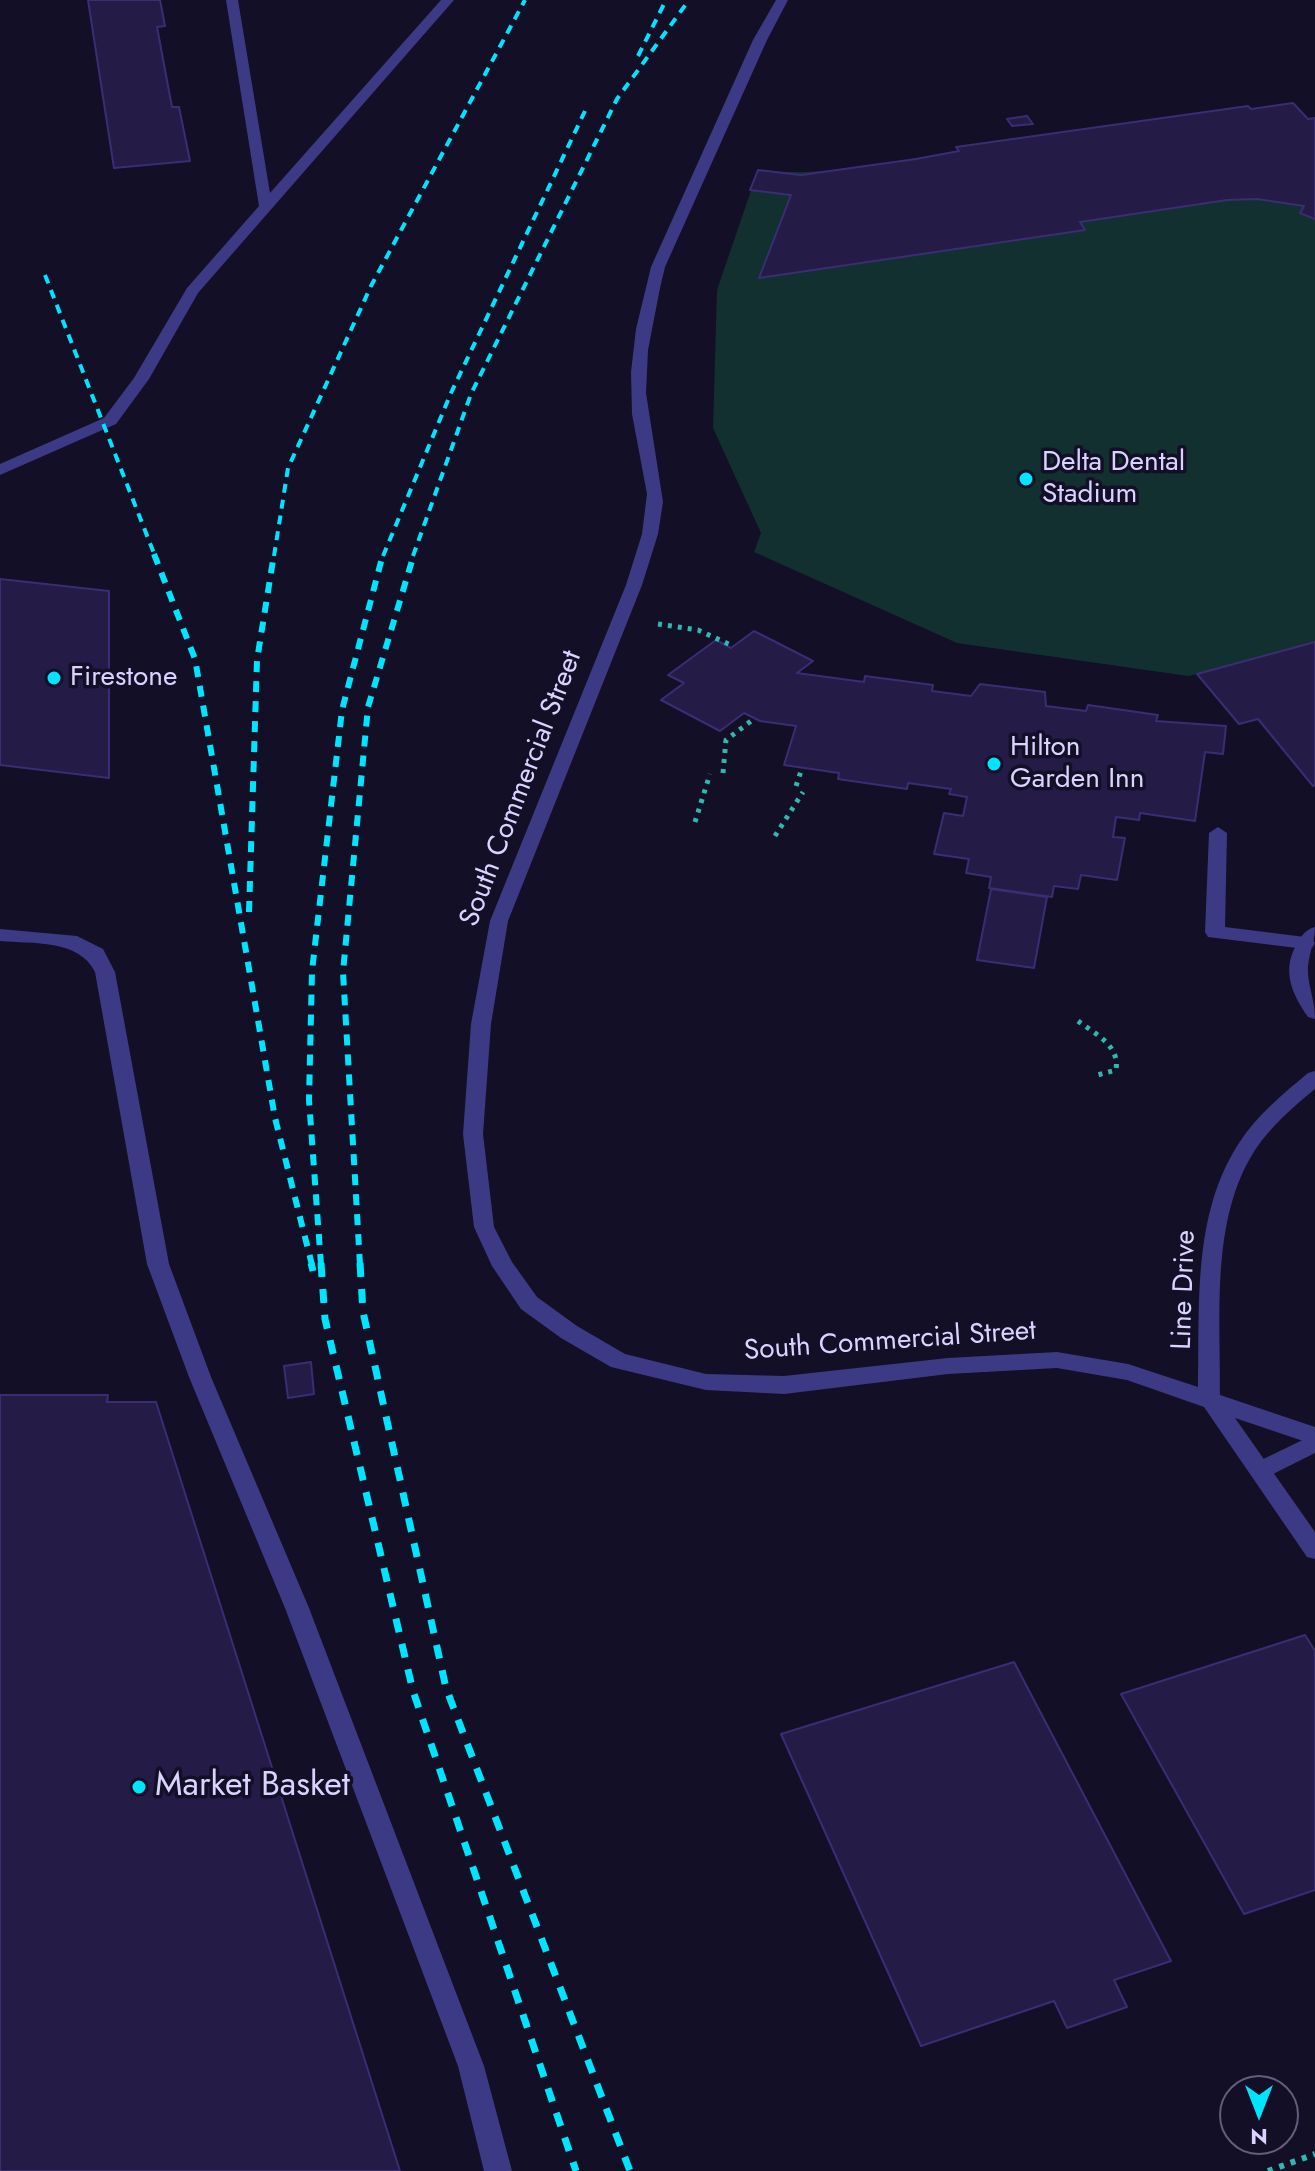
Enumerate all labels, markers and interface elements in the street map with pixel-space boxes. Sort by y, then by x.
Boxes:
place label: Delta Dental Stadium [1042,446,1185,512]
marker: Delta Dental Stadium [1017,470,1035,488]
street label: South Commercial Street [454,646,590,932]
place label: Firestone [70,661,177,695]
marker: Firestone [45,669,63,687]
place label: Hilton Garden Inn [1010,731,1145,797]
marker: Hilton Garden Inn [985,755,1003,773]
street label: Line Drive [1166,1230,1204,1350]
street label: South Commercial Street [743,1315,1037,1369]
place label: Market Basket [155,1767,350,1807]
marker: Market Basket [130,1778,148,1796]
north arrow [1219,2075,1299,2155]
text: N [1250,2121,1268,2153]

